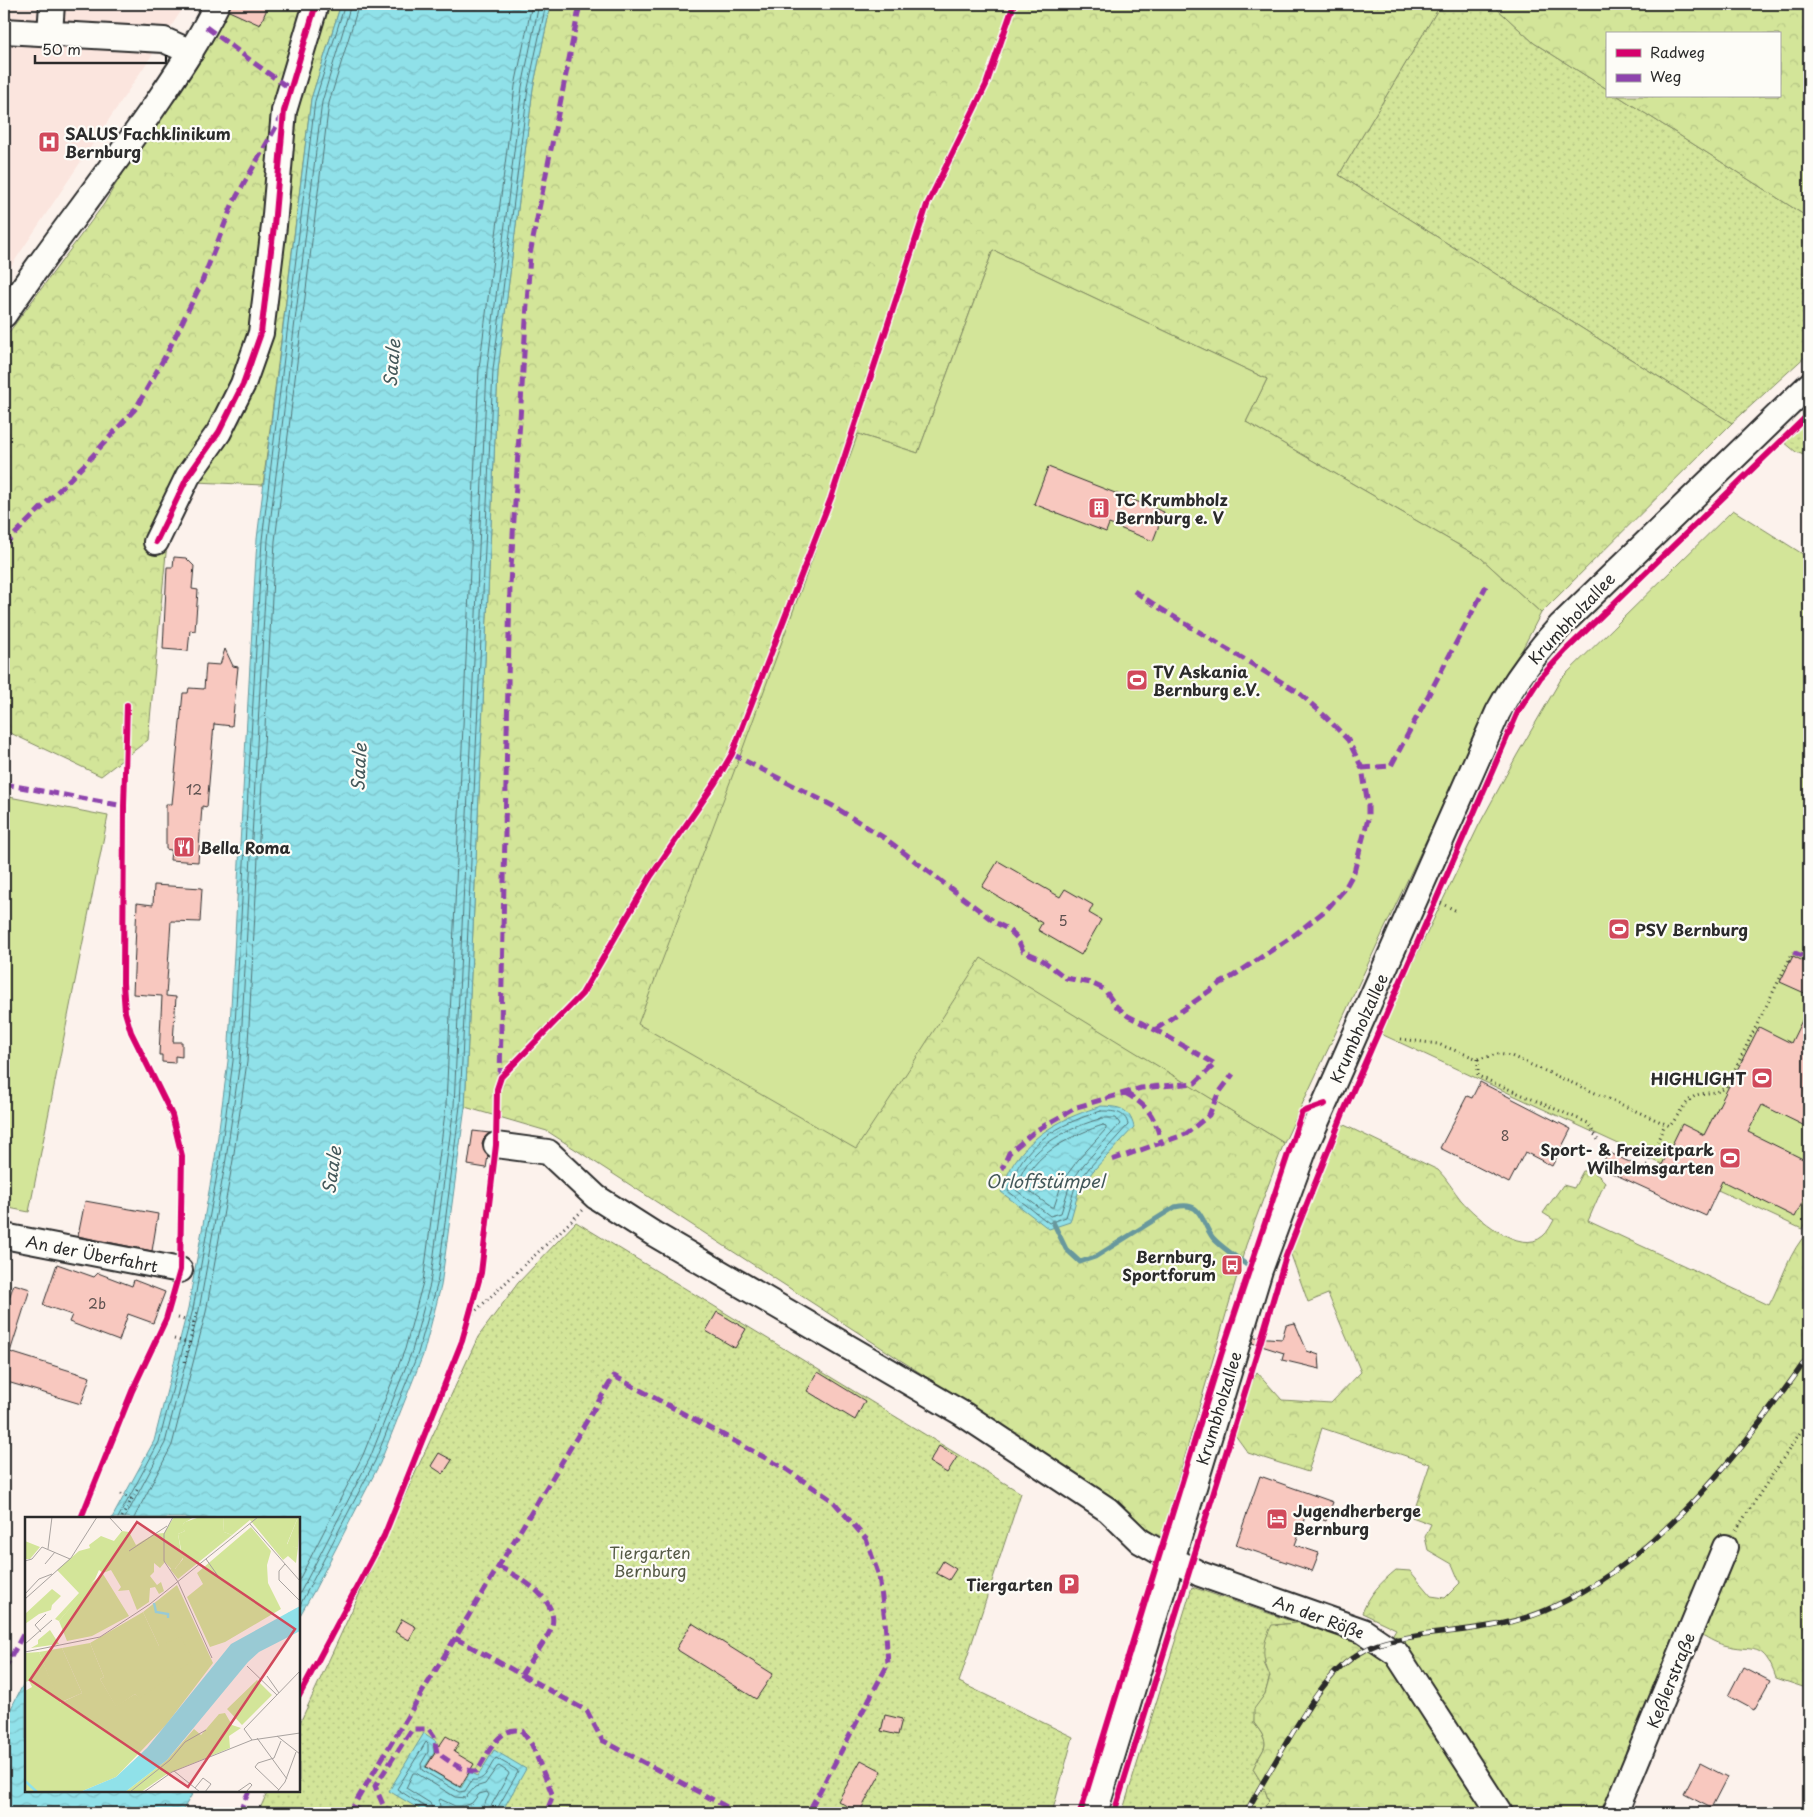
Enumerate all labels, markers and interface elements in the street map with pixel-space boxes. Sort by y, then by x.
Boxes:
scale bar [35,32,166,64]
legend [1606,32,1780,98]
text: 50 m [42,37,81,60]
text: Radweg [1650,40,1705,63]
text: Weg [1650,64,1681,87]
place label: SALUS Fachklinikum Bernburg [65,121,231,163]
hospital icon: SALUS Fachklinikum Bernburg [37,130,61,154]
water label: Saale [375,337,407,388]
place label: TC Krumbholz Bernburg e. V [1115,487,1228,529]
building icon: TC Krumbholz Bernburg e. V [1087,496,1111,520]
street label: Krumbholzallee [1522,567,1620,669]
place label: TV Askania Bernburg e.V. [1153,659,1260,701]
sports icon: TV Askania Bernburg e.V. [1125,668,1149,692]
water label: Saale [343,741,373,792]
house number: 12 [186,779,202,800]
restaurant icon: Bella Roma [172,835,196,859]
place label: Bella Roma [200,835,290,859]
house number: 5 [1058,910,1068,931]
sports icon: PSV Bernburg [1607,917,1631,941]
place label: PSV Bernburg [1635,917,1748,941]
street label: Krumbholzallee [1323,969,1393,1087]
place label: HIGHLIGHT [1650,1066,1746,1090]
sports icon: HIGHLIGHT [1750,1066,1774,1090]
house number: 8 [1501,1125,1509,1146]
place label: Sport- & Freizeitpark Wilhelmsgarten [1541,1137,1714,1179]
water label: Saale [314,1143,348,1196]
sports icon: Sport- & Freizeitpark Wilhelmsgarten [1718,1146,1742,1170]
water label: Orloffstümpel [986,1167,1107,1194]
street label: An der Überfahrt [24,1228,161,1278]
place label: Bernburg, Sportforum [1122,1244,1216,1286]
bus stop icon: Bernburg, Sportforum [1220,1253,1244,1277]
house number: 2b [88,1293,106,1314]
street label: Krumbholzallee [1189,1348,1247,1468]
place label: Jugendherberge Bernburg [1293,1498,1421,1540]
hotel icon: Jugendherberge Bernburg [1265,1507,1289,1531]
inset map [25,1517,300,1792]
park label: Tiergarten Bernburg [609,1540,691,1582]
place label: Tiergarten [966,1572,1053,1596]
parking icon: Tiergarten [1057,1572,1081,1596]
street label: An der Röße [1270,1588,1368,1644]
street label: Keßlerstraße [1640,1629,1700,1731]

